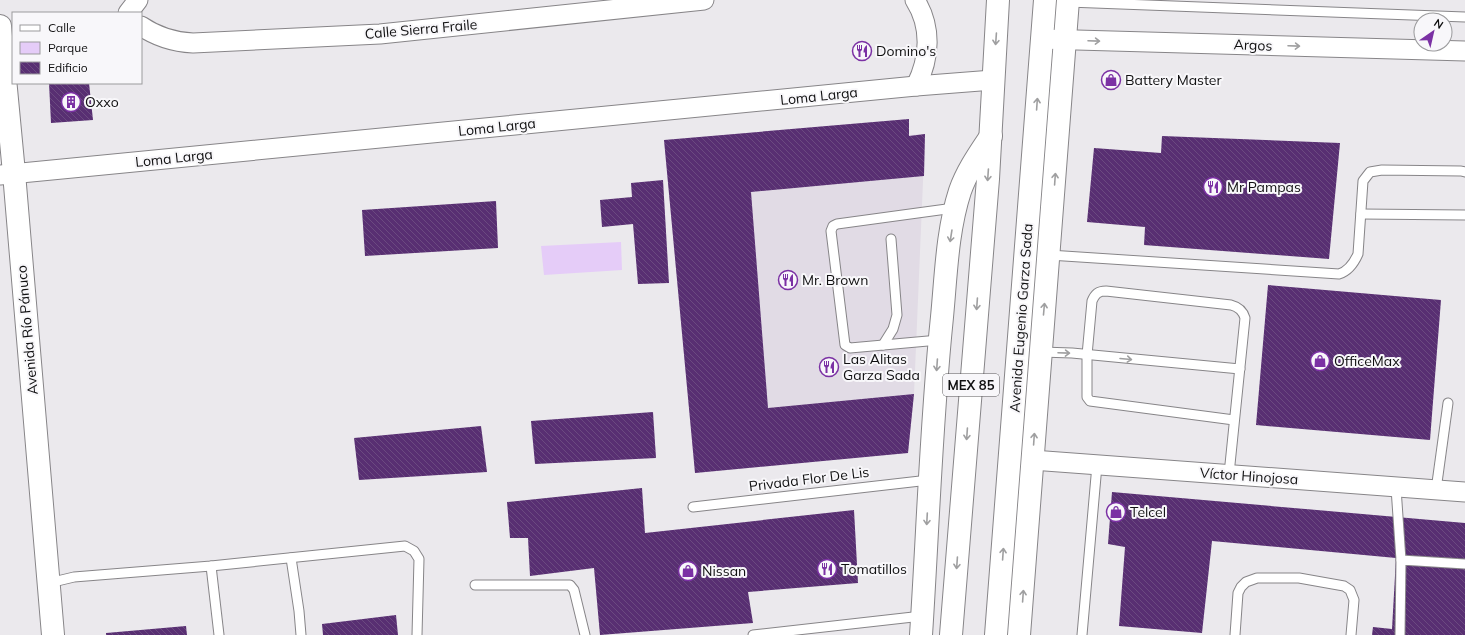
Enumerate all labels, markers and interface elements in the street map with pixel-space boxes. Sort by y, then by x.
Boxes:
legend [12,12,142,84]
north arrow [1413,12,1453,52]
street label: Calle Sierra Fraile [364,15,478,43]
text: N [1431,16,1446,32]
text: Calle [48,20,75,35]
one-way arrow [992,32,999,45]
street label: Argos [1233,35,1273,55]
one-way arrow [1087,37,1100,44]
text: Parque [48,40,88,55]
restaurant icon: Domino's [851,40,873,62]
place label: Domino's [876,42,936,60]
one-way arrow [1287,42,1300,50]
text: Edificio [48,60,88,75]
shop icon: Battery Master [1100,69,1122,91]
place label: Battery Master [1125,71,1222,89]
street label: Loma Larga [779,83,859,109]
building icon: Oxxo [60,91,82,113]
place label: Oxxo [85,93,119,111]
one-way arrow [1033,98,1041,111]
street label: Loma Larga [457,114,537,140]
street label: Loma Larga [134,145,214,171]
one-way arrow [984,168,991,181]
one-way arrow [1052,173,1059,186]
restaurant icon: Mr Pampas [1202,176,1224,198]
place label: Mr Pampas [1227,178,1301,196]
street label: Avenida Eugenio Garza Sada [1005,223,1037,413]
one-way arrow [947,229,955,242]
street label: Avenida Río Pánuco [12,264,42,396]
restaurant icon: Mr. Brown [777,269,799,291]
place label: Mr. Brown [802,271,868,289]
one-way arrow [974,297,981,310]
one-way arrow [1040,303,1047,316]
one-way arrow [1057,349,1070,357]
place label: Las Alitas Garza Sada [843,350,920,384]
shop icon: OfficeMax [1309,350,1331,372]
place label: OfficeMax [1334,352,1400,370]
one-way arrow [1119,355,1132,362]
restaurant icon: Las Alitas Garza Sada [818,356,840,378]
one-way arrow [934,358,941,371]
road number: MEX 85 [943,374,999,396]
one-way arrow [964,427,971,440]
one-way arrow [1030,433,1038,446]
street label: Privada Flor De Lis [748,463,870,495]
street label: Víctor Hinojosa [1199,464,1299,488]
shop icon: Telcel [1105,501,1127,523]
place label: Telcel [1130,503,1166,521]
one-way arrow [923,512,930,525]
one-way arrow [999,548,1006,561]
one-way arrow [953,556,961,569]
restaurant icon: Tomatillos [816,558,838,580]
shop icon: Nissan [677,560,699,582]
place label: Tomatillos [841,560,907,578]
place label: Nissan [702,562,746,580]
one-way arrow [1019,590,1026,603]

